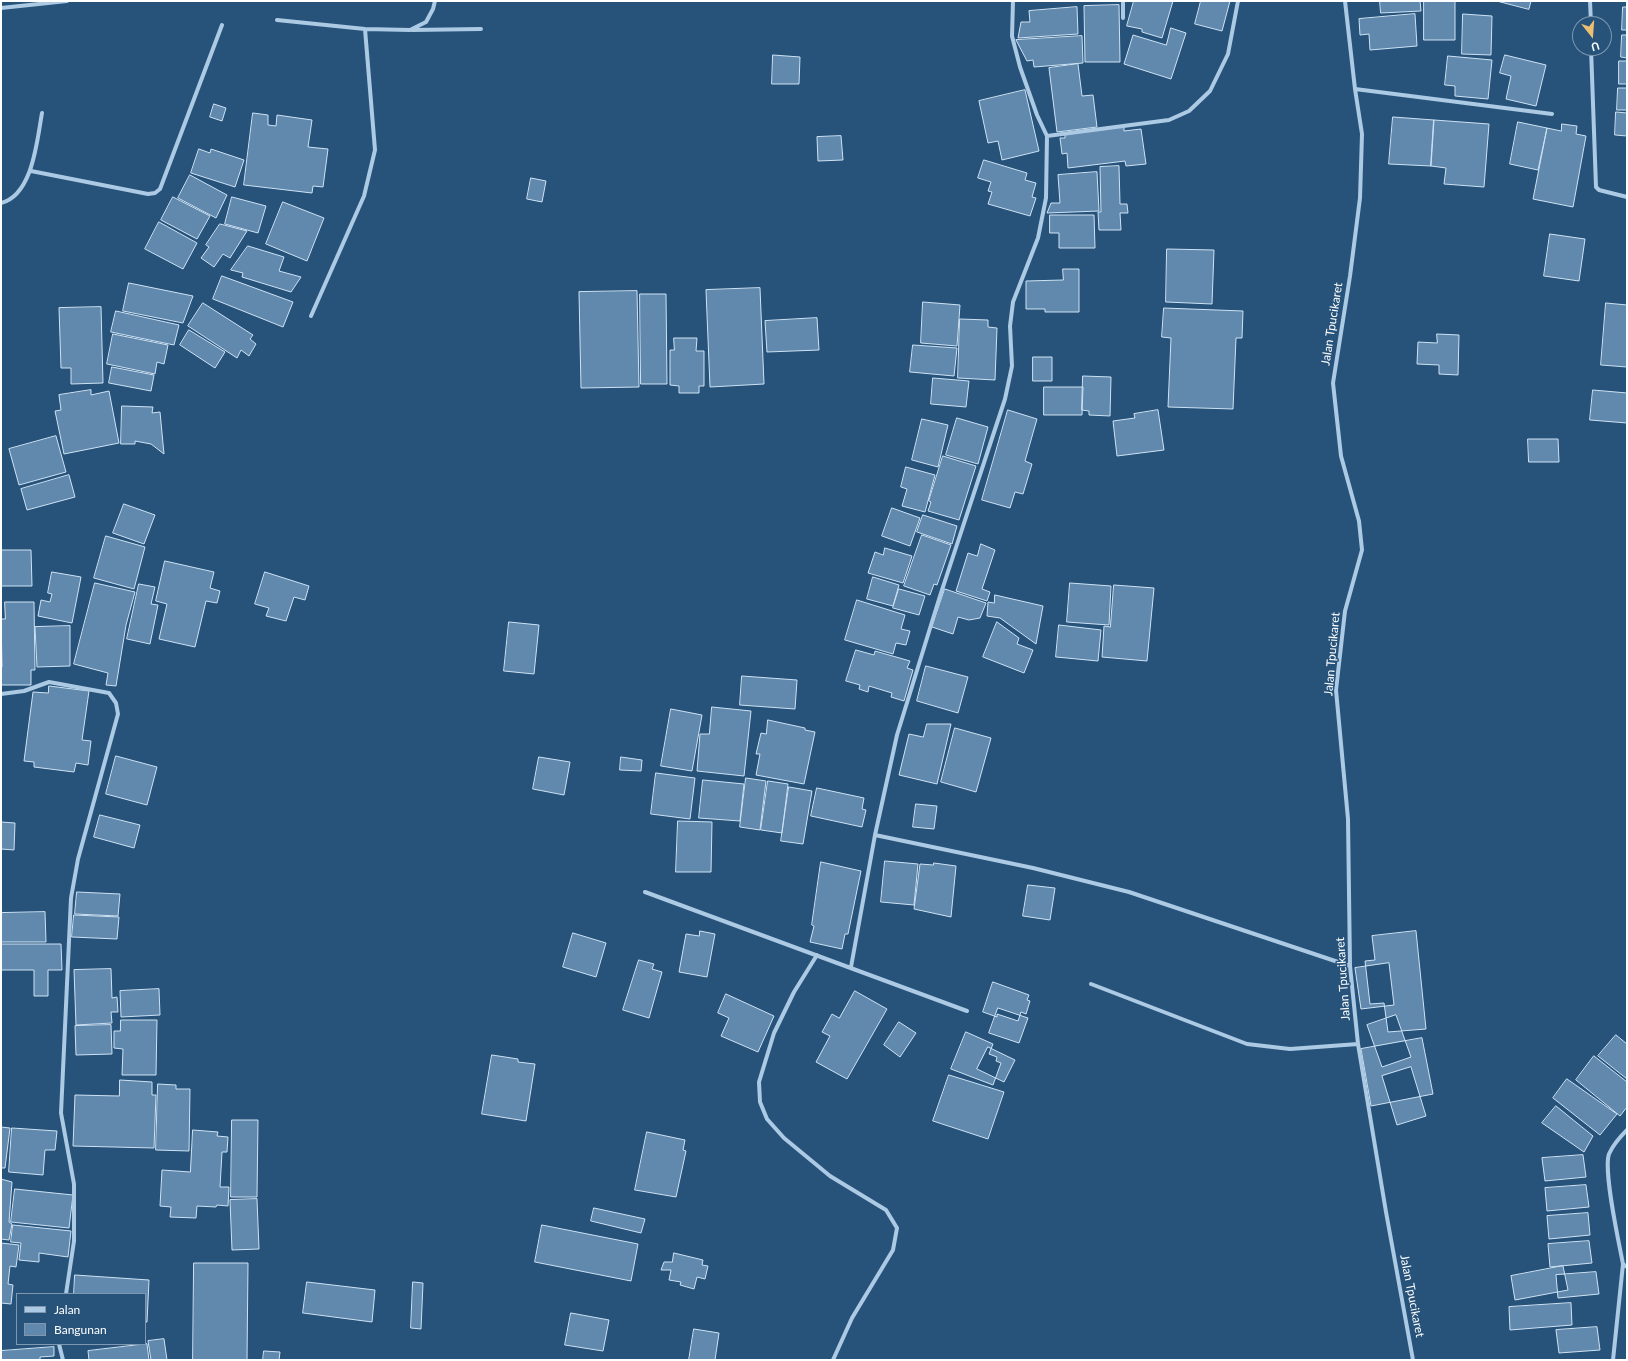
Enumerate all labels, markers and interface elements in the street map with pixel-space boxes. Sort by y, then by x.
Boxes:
north arrow [1572,16,1612,56]
text: U [1590,40,1601,54]
street label: Jalan Tpucikaret [1318,281,1346,367]
street label: Jalan Tpucikaret [1321,612,1343,696]
street label: Jalan Tpucikaret [1333,937,1353,1021]
street label: Jalan Tpucikaret [1397,1253,1427,1339]
legend [16,1293,146,1345]
text: Jalan [54,1302,80,1317]
text: Bangunan [54,1322,107,1337]

